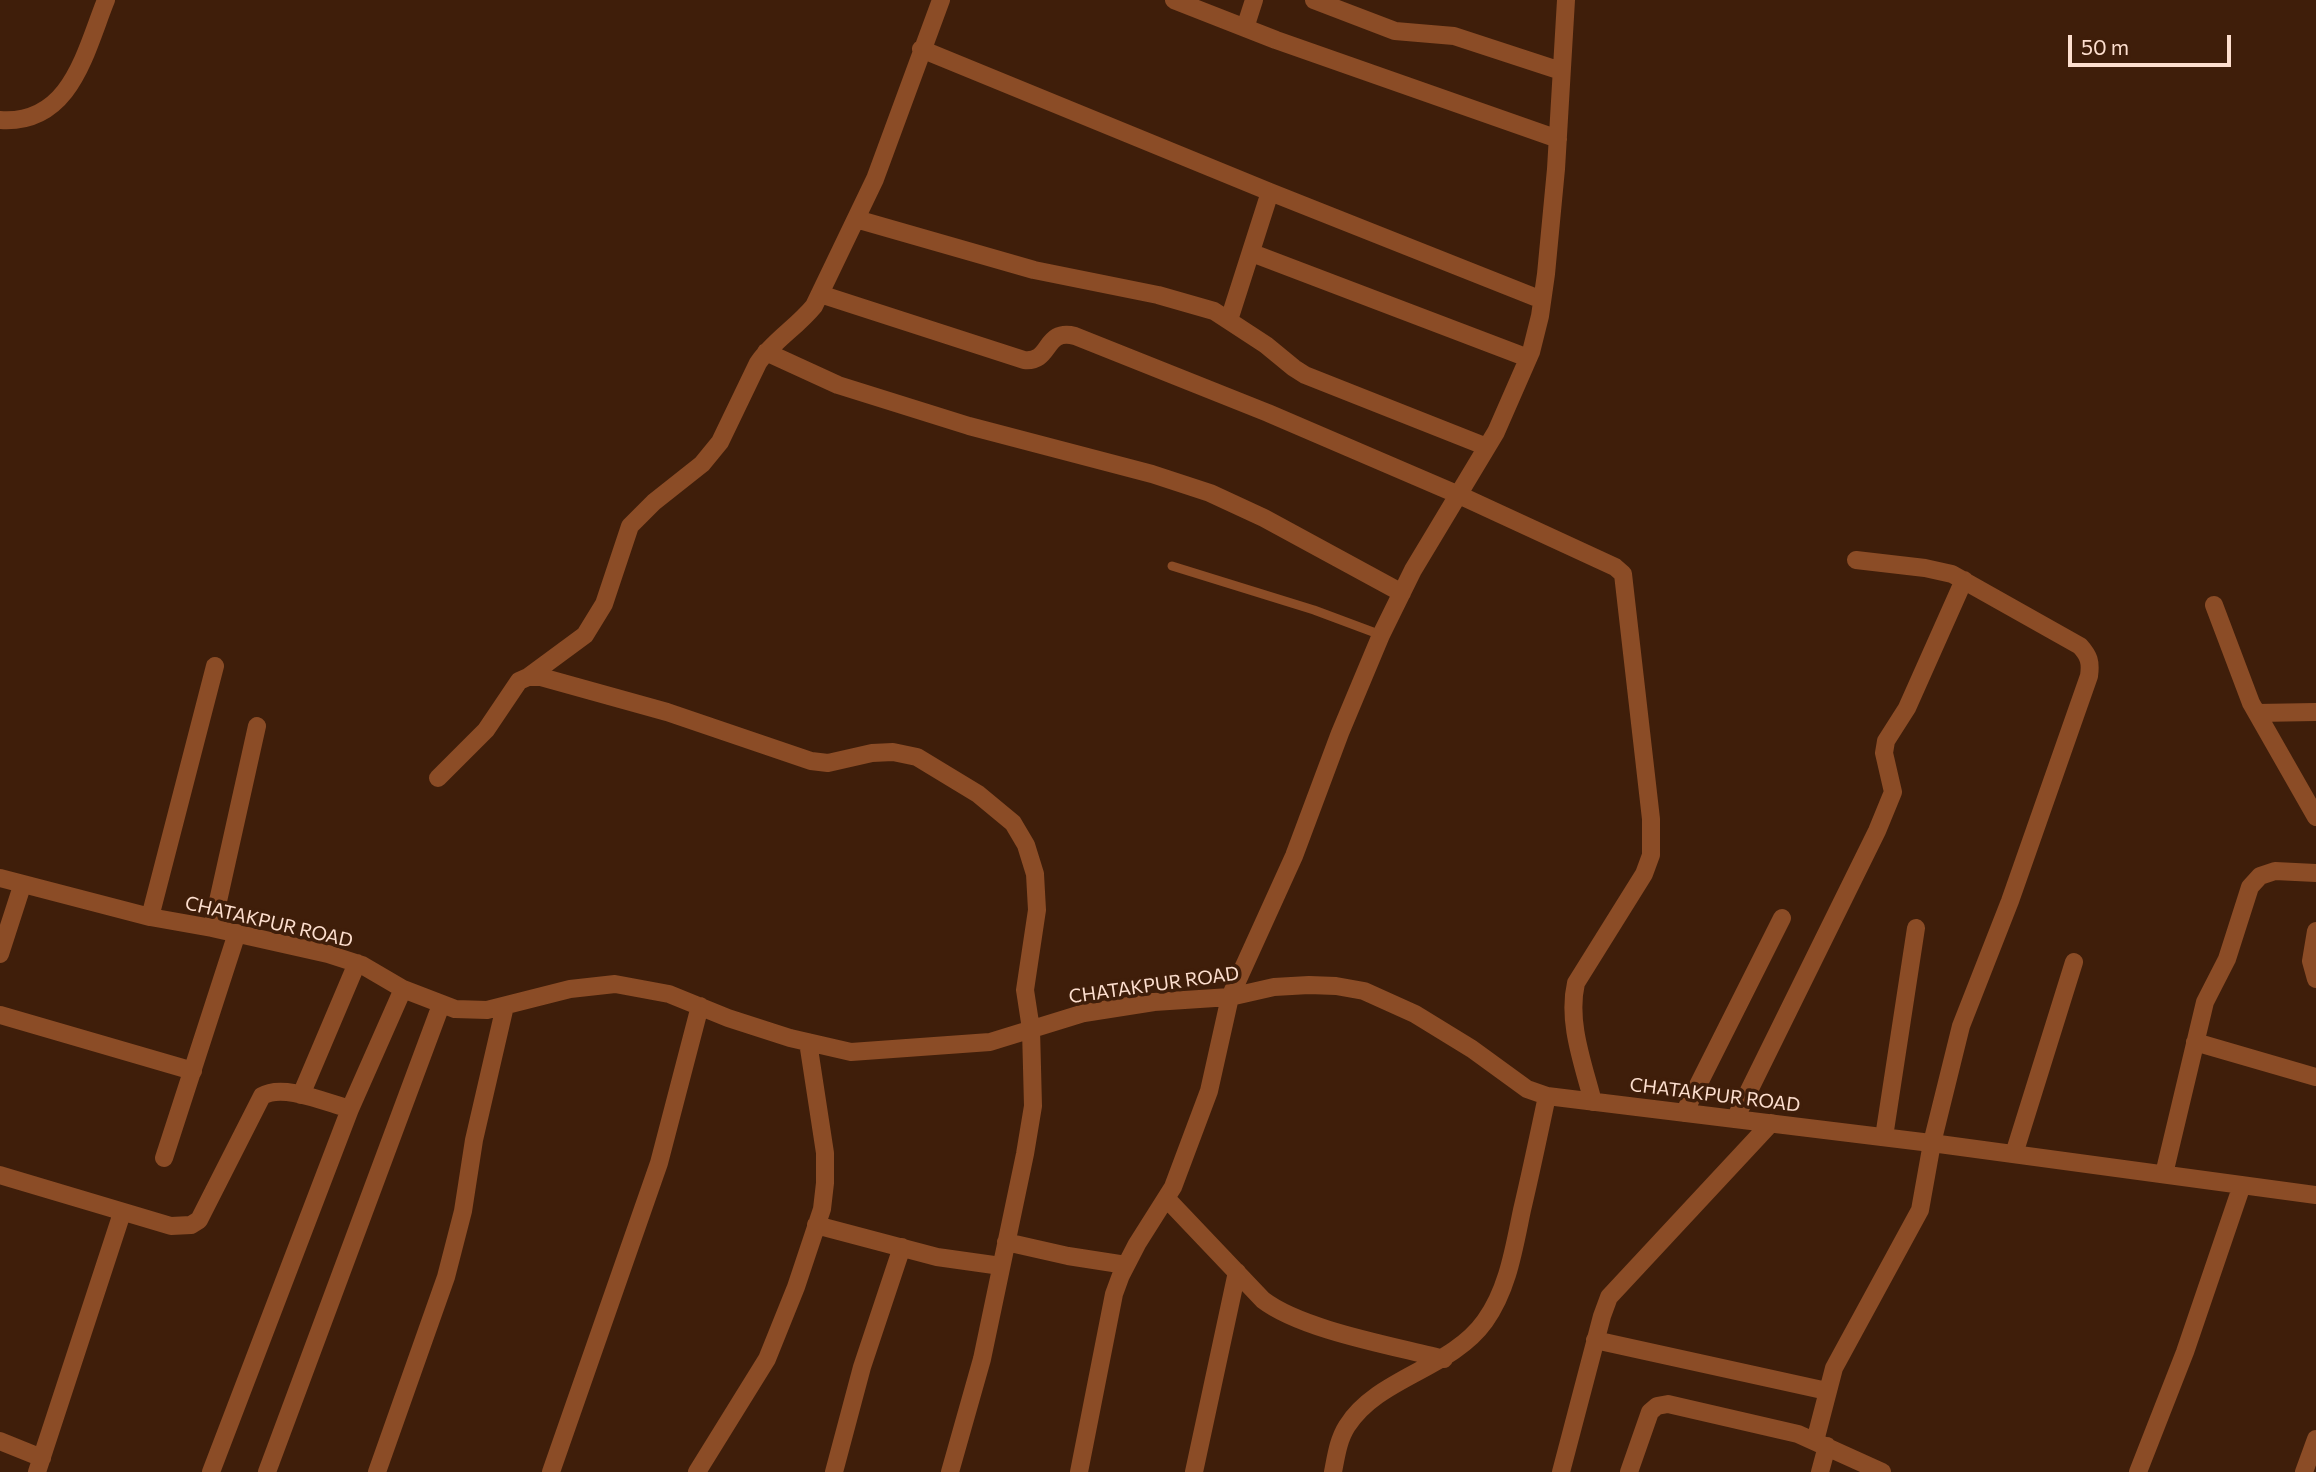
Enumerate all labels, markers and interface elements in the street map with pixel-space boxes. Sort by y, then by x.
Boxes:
scale bar [2071,21,2234,65]
text: 50 m [2081,34,2129,59]
street label: CHATAKPUR ROAD [183,892,355,952]
street label: CHATAKPUR ROAD [1067,962,1241,1008]
street label: CHATAKPUR ROAD [1628,1073,1802,1117]

